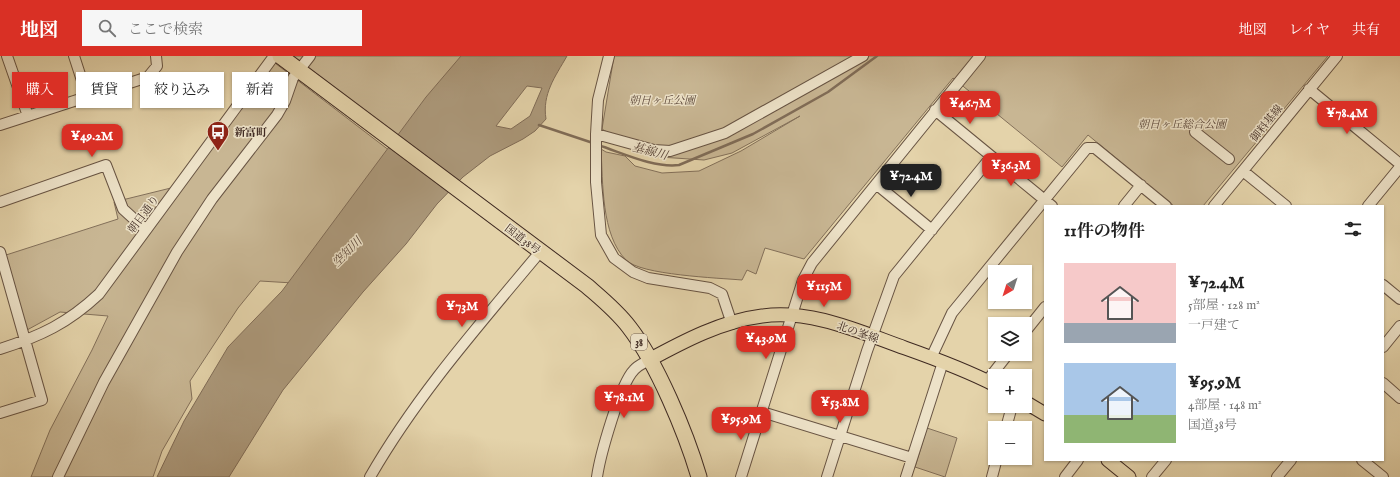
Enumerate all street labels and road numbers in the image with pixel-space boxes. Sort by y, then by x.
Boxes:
street label: 御料基線 [1247,102,1286,145]
street label: 朝日通り [125,193,163,236]
street label: 国道38号 [502,222,543,258]
street label: 北の峯線 [835,319,881,347]
road number: 38 [631,334,647,350]

